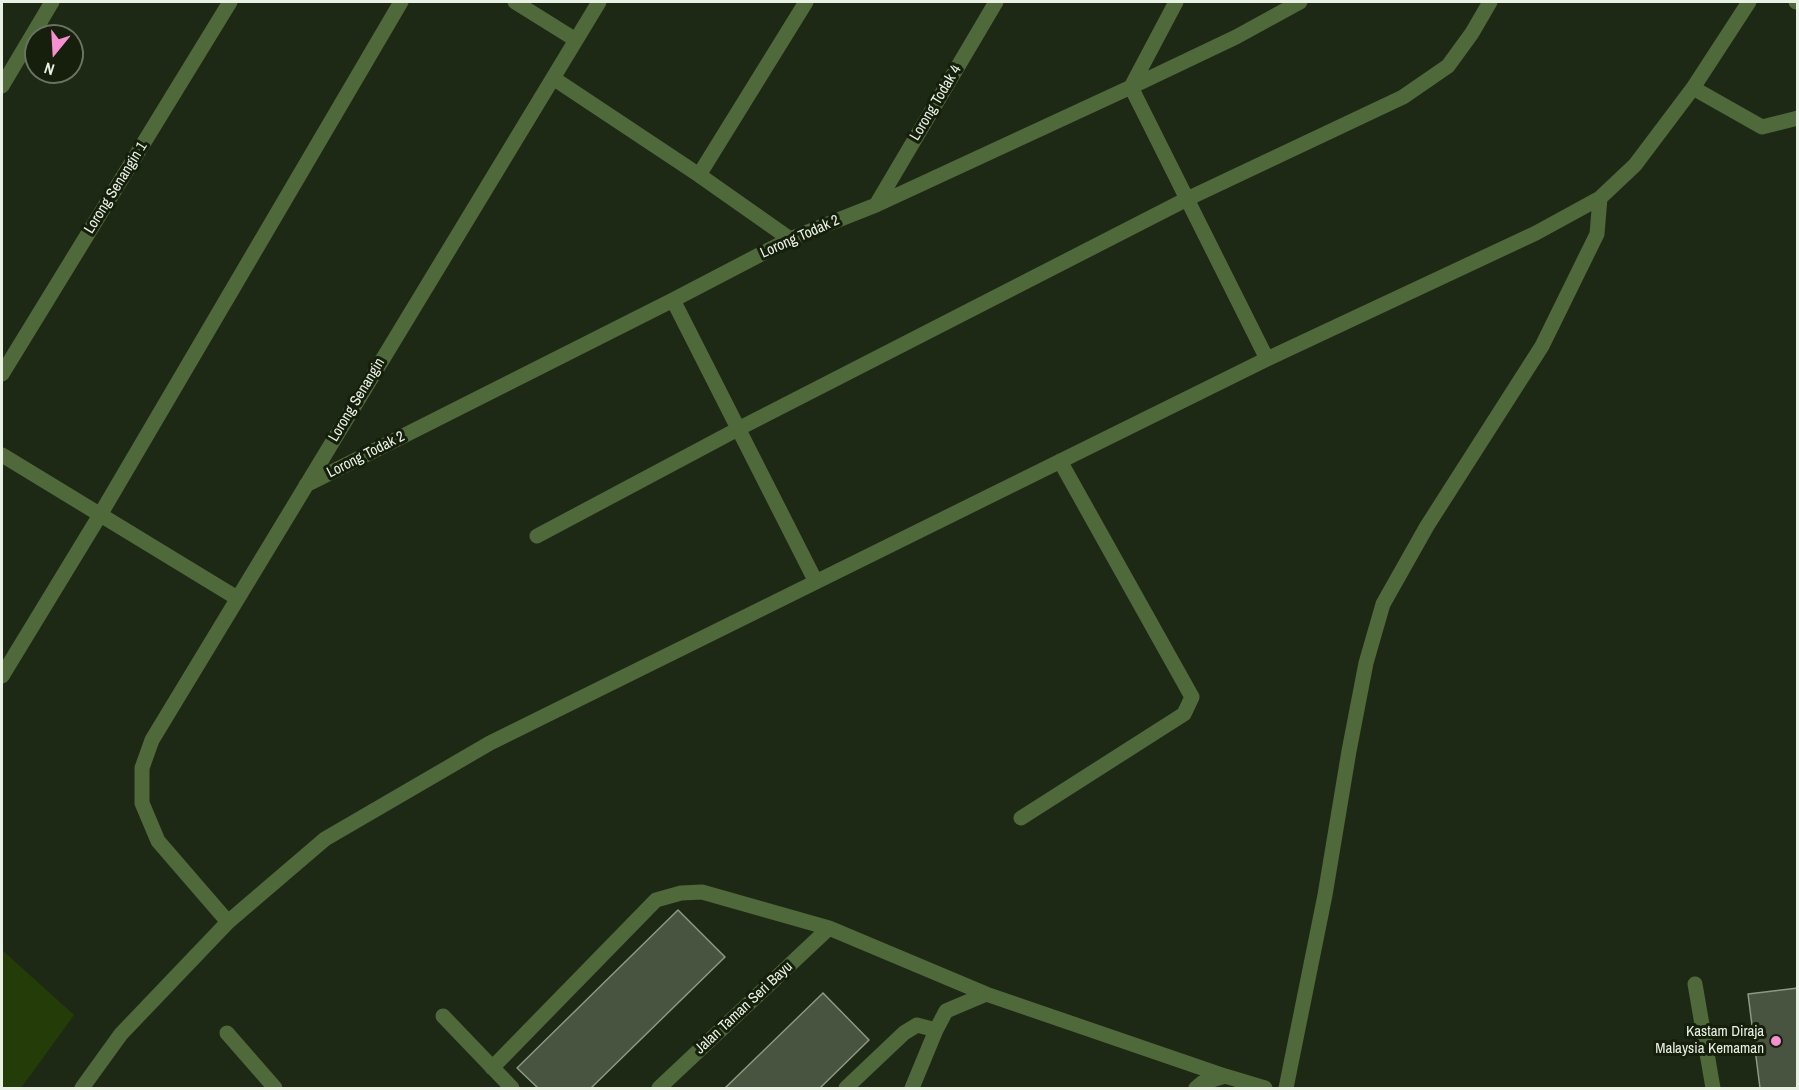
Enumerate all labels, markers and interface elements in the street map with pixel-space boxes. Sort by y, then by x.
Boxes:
north arrow [24,24,84,84]
text: N [41,57,57,81]
street label: Lorong Todak 4 [906,62,966,144]
street label: Lorong Senangin 1 [81,139,151,237]
street label: Lorong Todak 2 [758,212,842,262]
street label: Lorong Senangin [325,355,389,445]
street label: Lorong Todak 2 [324,428,408,482]
street label: Jalan Taman Seri Bayu [691,958,797,1058]
place label: Kastam Diraja Malaysia Kemaman [1655,1023,1764,1058]
marker: Kastam Diraja Malaysia Kemaman [1769,1034,1783,1048]

